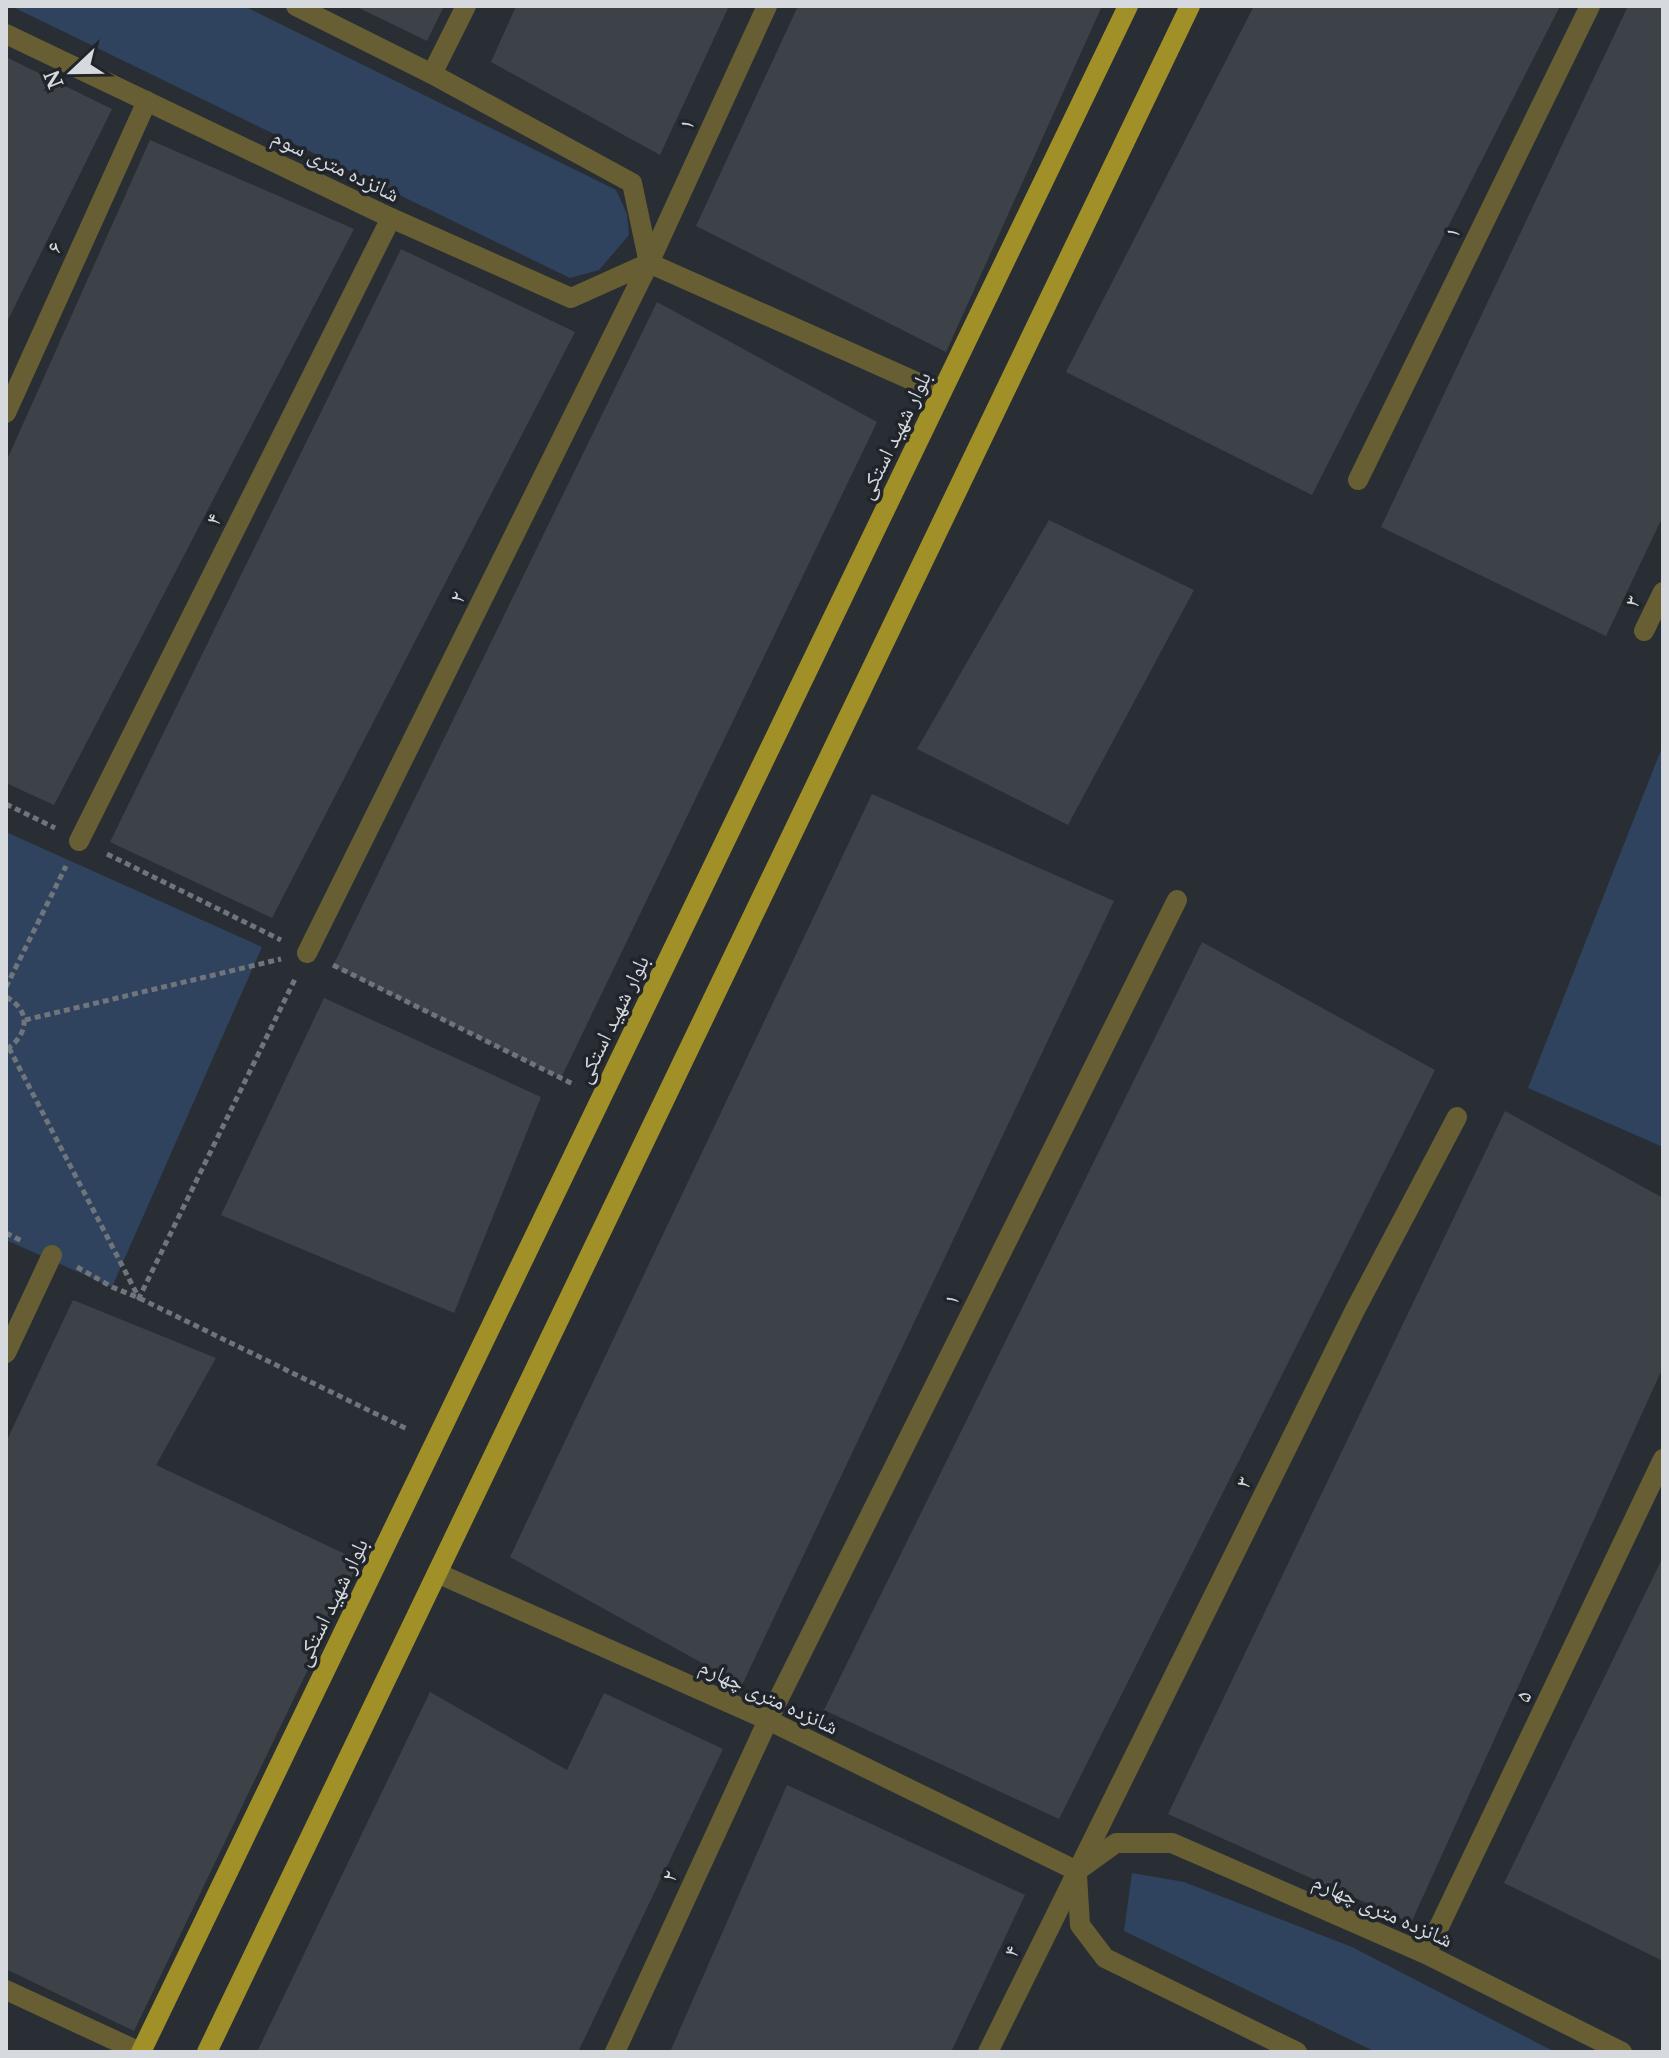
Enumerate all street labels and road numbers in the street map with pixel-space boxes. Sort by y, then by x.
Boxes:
street label: ۱ [669,113,708,138]
street label: شانزده متری سوم [264,120,405,215]
street label: ۱ [1435,221,1474,246]
street label: ۶ [37,236,76,260]
street label: بلوار شهید استکی [849,365,944,507]
street label: ۴ [196,507,235,533]
street label: ۲ [440,586,479,611]
street label: ۳ [1615,589,1654,615]
street label: بلوار شهید استکی [567,949,662,1091]
street label: ۱ [934,1288,973,1313]
street label: ۳ [1226,1470,1265,1496]
street label: بلوار شهید استکی [286,1532,381,1674]
street label: شانزده متری چهارم [692,1650,844,1748]
street label: ۵ [1506,1685,1545,1710]
street label: ۲ [652,1865,691,1890]
street label: شانزده متری چهارم [1305,1865,1458,1961]
street label: ۴ [994,1939,1033,1965]

